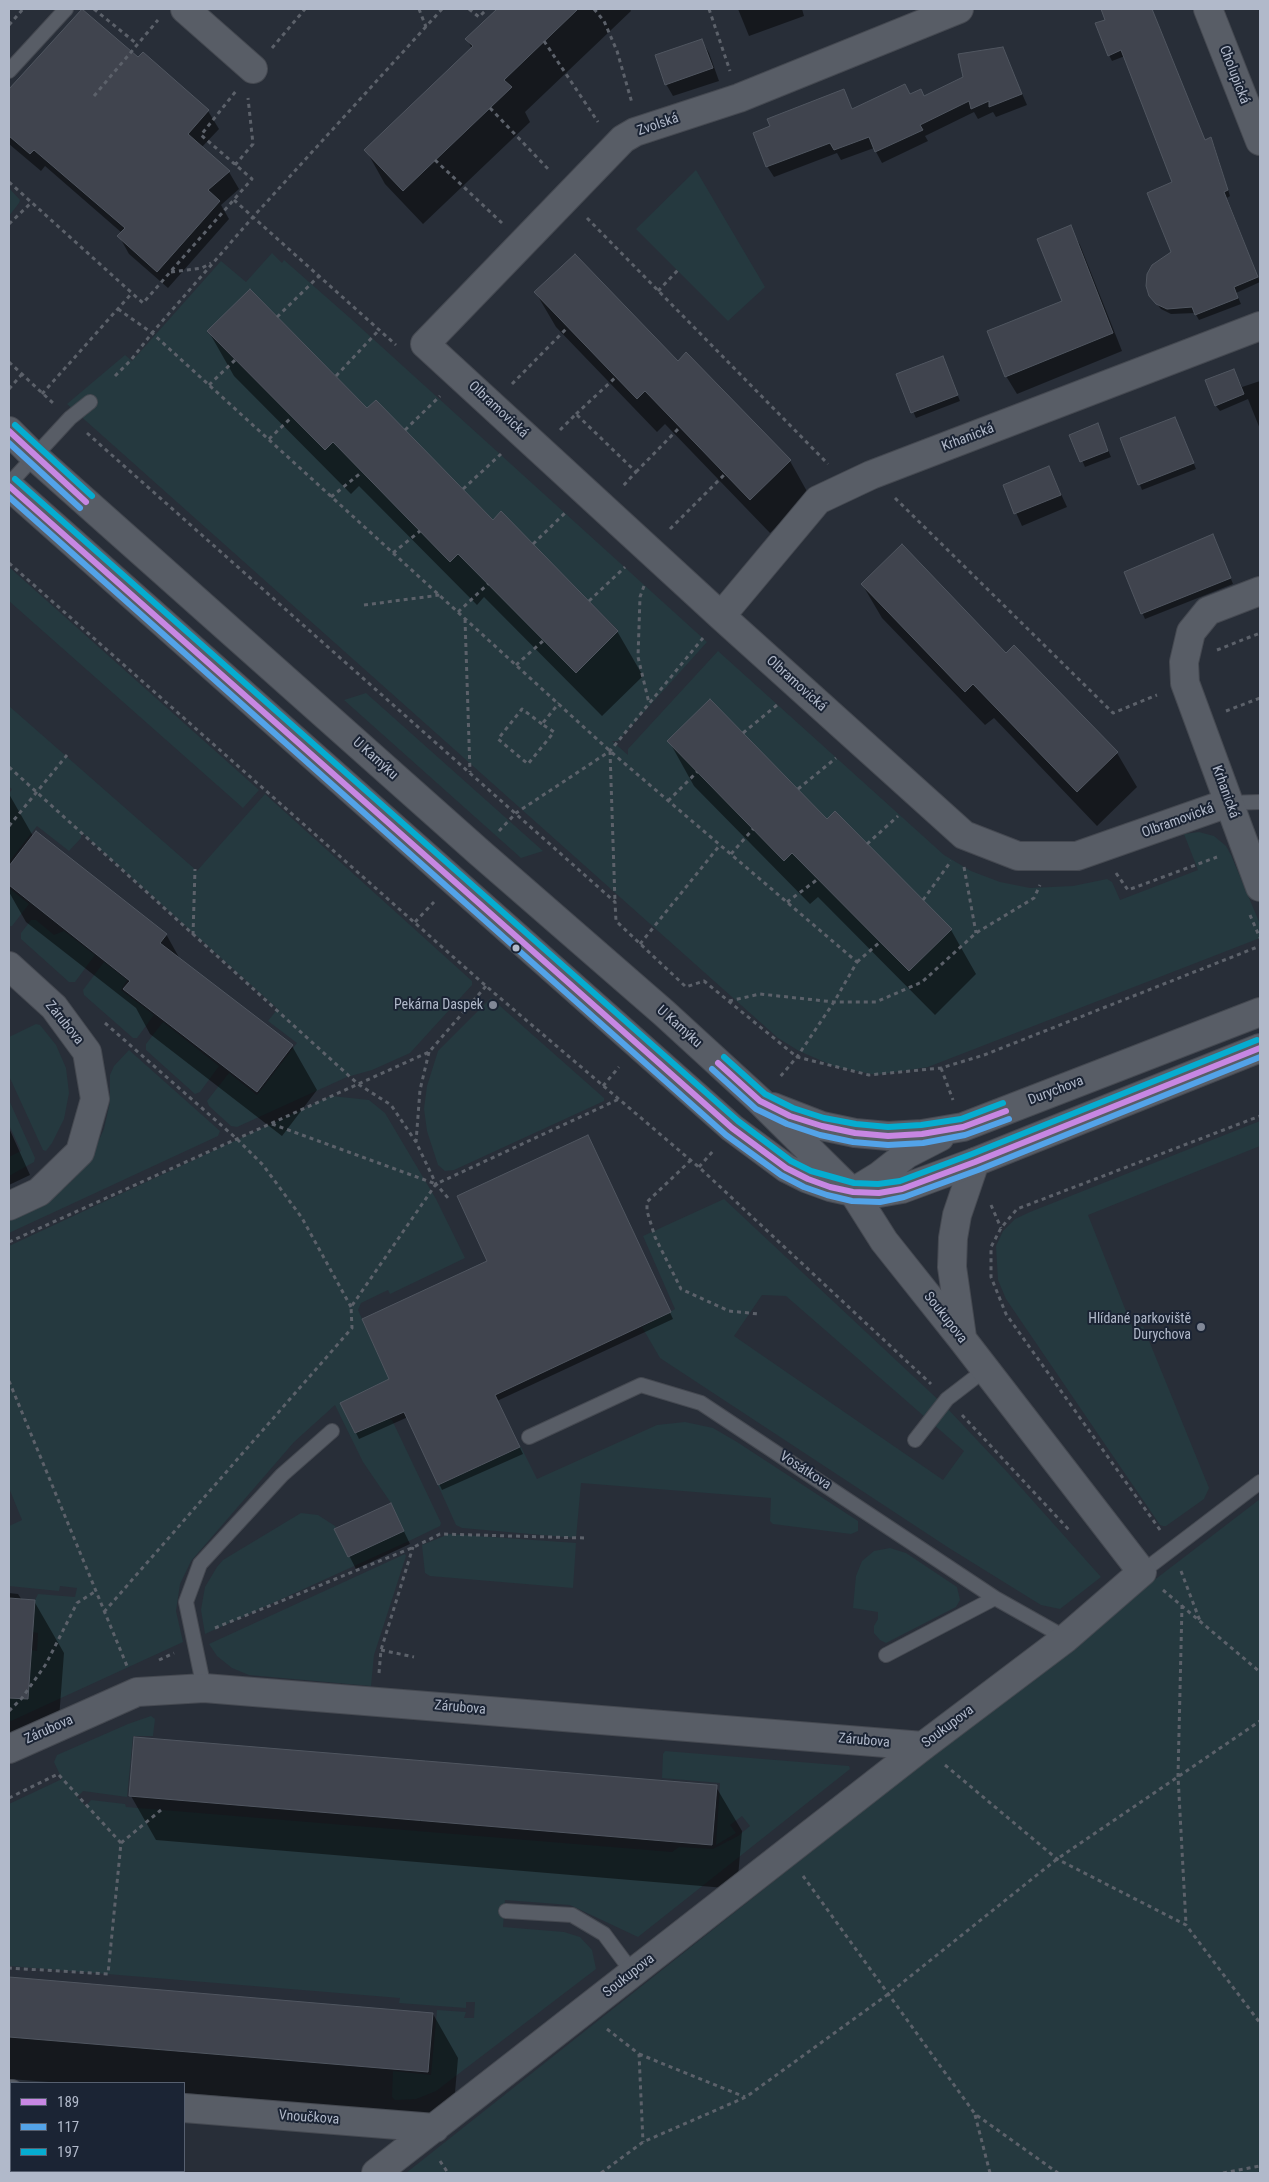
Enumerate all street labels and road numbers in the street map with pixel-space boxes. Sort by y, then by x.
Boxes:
street label: Cholupická [1215,43,1253,107]
street label: Zvolská [635,110,681,140]
street label: Olbramovická [465,378,531,442]
street label: Krhanická [939,420,997,456]
street label: Olbramovická [762,653,830,715]
street label: U Kamýku [349,734,401,784]
street label: Krhanická [1208,763,1242,821]
street label: Olbramovická [1140,800,1216,842]
street label: Zárubova [41,998,87,1048]
street label: U Kamýku [653,1002,705,1052]
street label: Durychova [1026,1073,1086,1109]
street label: Soukupova [920,1289,970,1347]
street label: Vosátkova [776,1448,834,1494]
street label: Zárubova [434,1697,486,1719]
street label: Soukupova [919,1702,977,1752]
street label: Zárubova [22,1712,76,1748]
street label: Zárubova [838,1730,890,1752]
street label: Soukupova [600,1951,658,2001]
street label: Vnoučkova [278,2108,340,2128]

